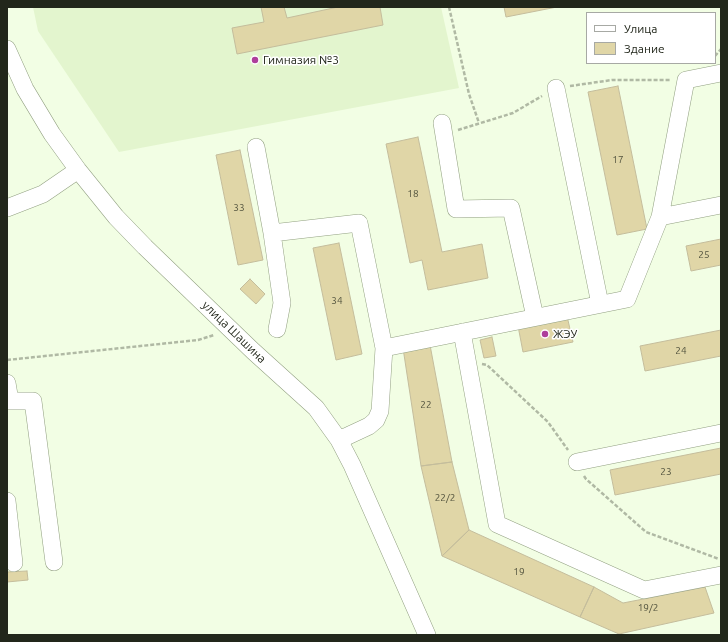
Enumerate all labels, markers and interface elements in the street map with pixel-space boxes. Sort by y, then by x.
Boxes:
legend [586,12,716,64]
text: Улица [624,22,657,35]
text: Здание [624,42,665,55]
place label: Гимназия №3 [263,53,339,67]
marker: Гимназия №3 [250,55,260,65]
house number: 17 [612,154,624,166]
house number: 18 [407,188,419,200]
house number: 33 [233,202,245,214]
house number: 25 [698,249,710,261]
house number: 34 [331,295,343,307]
street label: улица Шашина [199,298,269,366]
place label: ЖЭУ [553,327,577,341]
marker: ЖЭУ [540,329,550,339]
house number: 24 [675,345,687,357]
house number: 22 [420,399,432,411]
house number: 23 [660,466,672,478]
house number: 22/2 [435,492,455,504]
house number: 19 [513,566,525,578]
house number: 19/2 [638,602,658,614]

